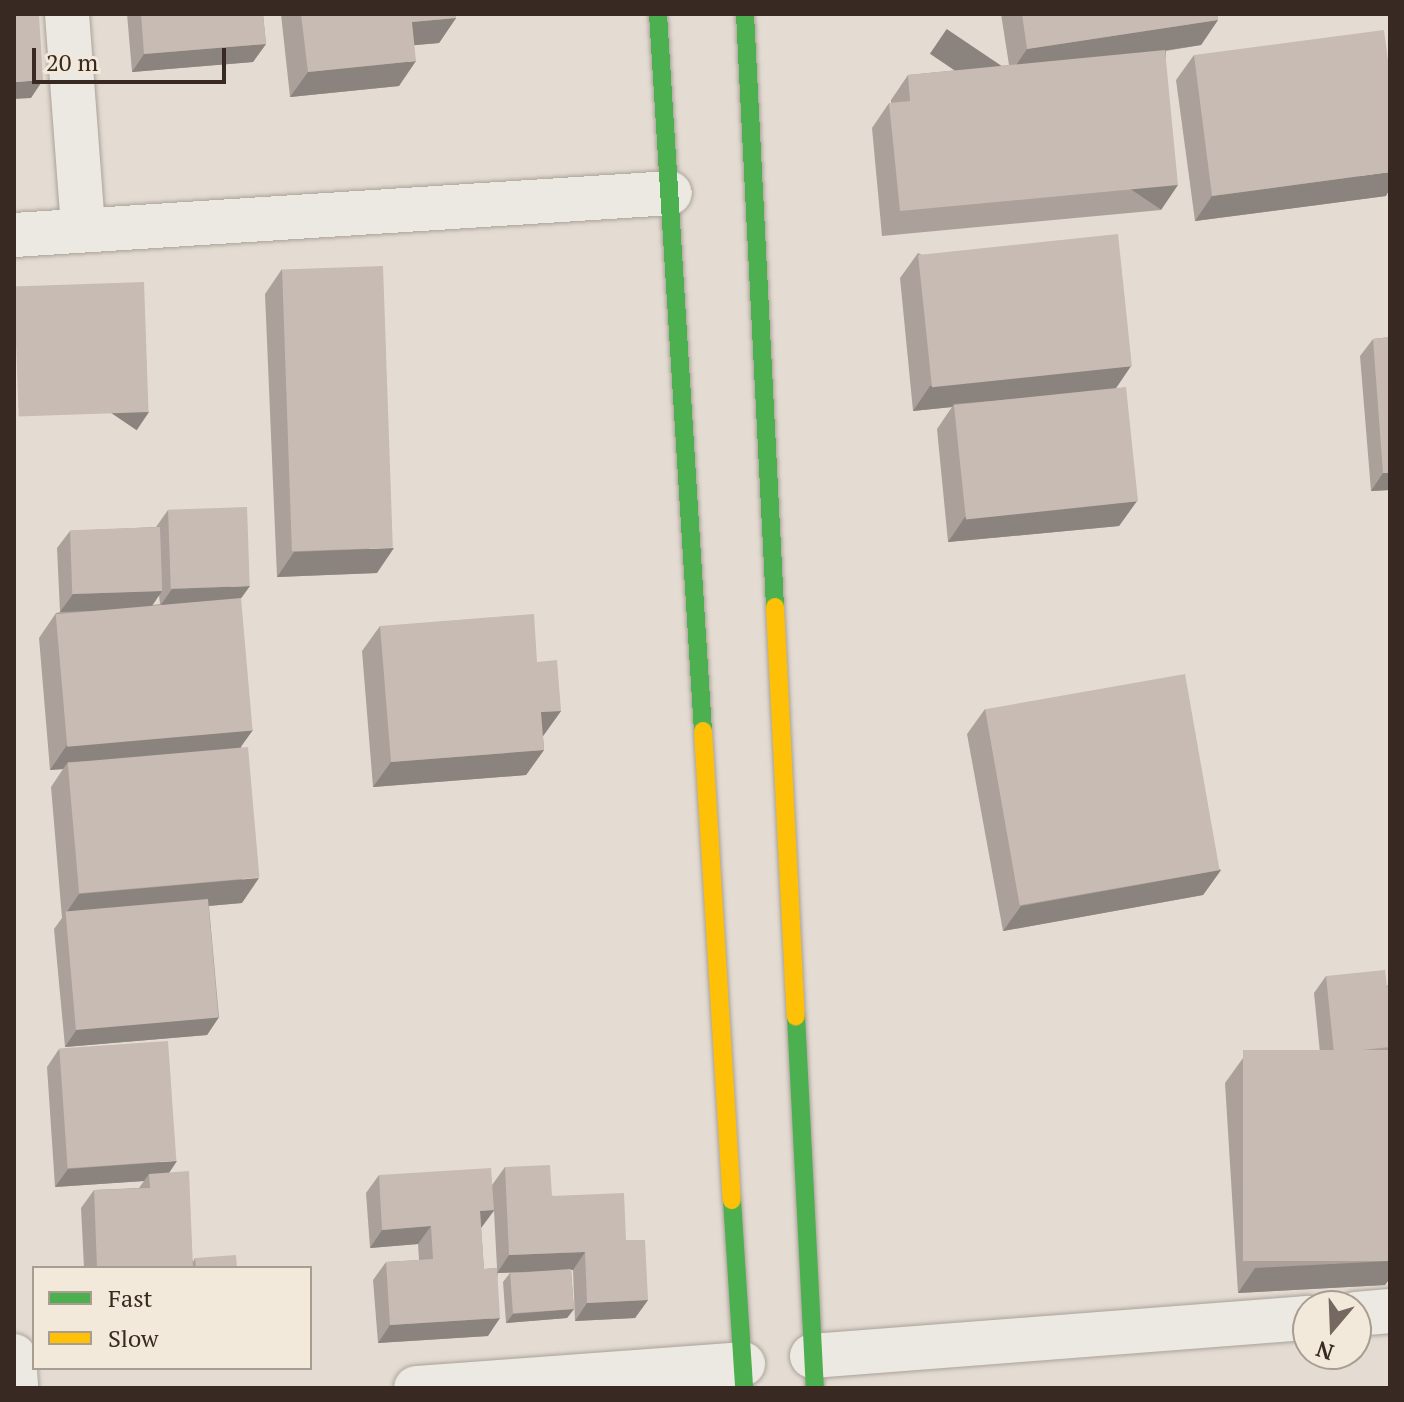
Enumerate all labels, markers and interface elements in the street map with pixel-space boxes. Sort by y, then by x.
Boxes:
scale bar [36,32,230,82]
text: 20 m [46,46,98,78]
legend [32,1266,312,1370]
text: Fast [108,1282,152,1314]
north arrow [1292,1290,1372,1370]
text: Slow [108,1322,159,1354]
text: N [1312,1335,1337,1368]

